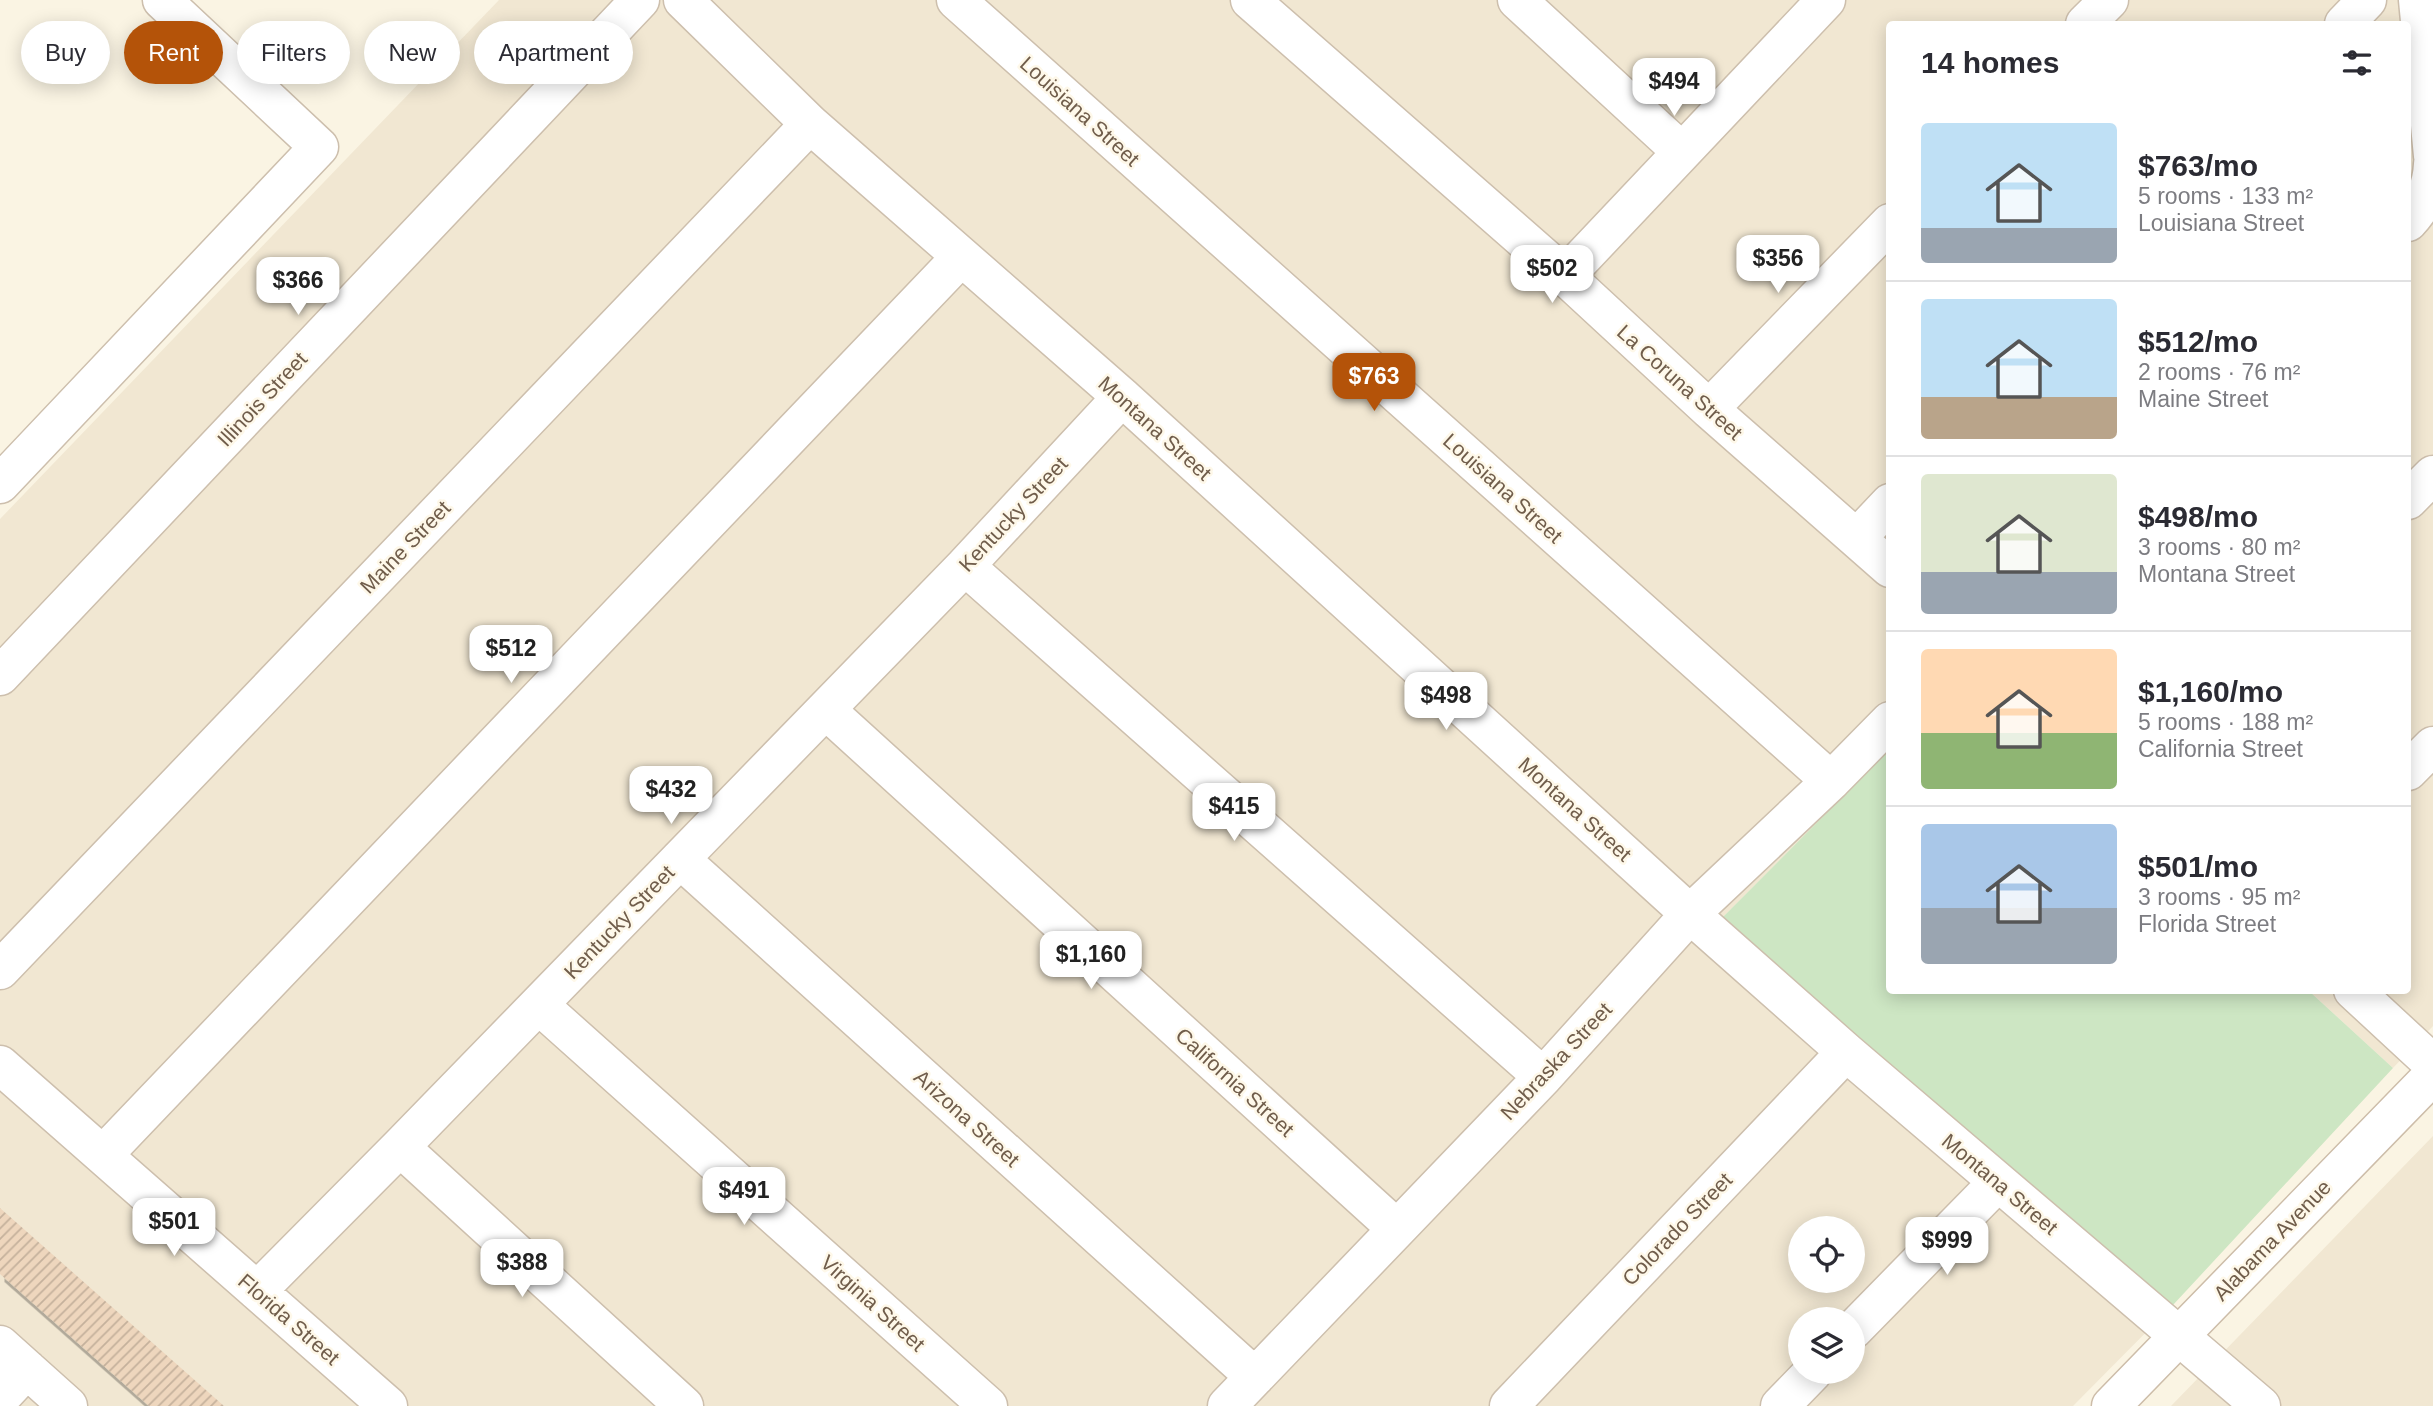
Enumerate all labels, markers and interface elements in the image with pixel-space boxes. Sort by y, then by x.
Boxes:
chip: Buy [21,21,110,84]
chip: Rent [124,21,223,84]
chip: Filters [237,21,350,84]
chip: New [364,21,460,84]
chip: Apartment [474,21,633,84]
icon: filters [2338,44,2376,82]
text: 14 homes [1921,46,2059,79]
street label: Louisiana Street [1016,52,1144,170]
pin: $494 [1633,58,1715,118]
text: $494 [1648,68,1700,94]
text: $763/mo [2138,149,2258,182]
icon: home [1977,151,2061,235]
text: 5 rooms · 133 m² [2138,183,2313,209]
text: Louisiana Street [2138,210,2304,236]
pin: $356 [1737,236,1819,295]
text: $356 [1752,245,1804,271]
pin: $502 [1511,246,1593,305]
text: $502 [1526,255,1578,281]
pin: $366 [257,258,339,317]
text: $366 [272,267,324,293]
street label: La Coruna Street [1613,320,1747,444]
text: $512/mo [2138,325,2258,358]
icon: home [1977,327,2061,411]
street label: Illinois Street [213,347,312,451]
pin: $763 [1333,354,1415,413]
text: 2 rooms · 76 m² [2138,359,2300,385]
text: $763 [1348,363,1400,389]
street label: Montana Street [1094,371,1216,485]
text: Maine Street [2138,386,2268,412]
street label: Louisiana Street [1439,429,1567,547]
street label: Kentucky Street [954,452,1072,576]
street label: Maine Street [355,496,455,598]
text: $498/mo [2138,500,2258,533]
icon: home [1977,502,2061,586]
text: 3 rooms · 80 m² [2138,534,2300,560]
text: Montana Street [2138,561,2295,587]
pin: $512 [470,626,552,685]
text: $512 [485,635,537,661]
pin: $498 [1405,672,1487,732]
text: $1,160/mo [2138,675,2283,708]
icon: home [1977,677,2061,761]
text: $498 [1420,682,1472,708]
text: 5 rooms · 188 m² [2138,709,2313,735]
text: California Street [2138,736,2303,762]
street label: Montana Street [1514,752,1636,866]
pin: $432 [630,766,712,826]
text: $432 [645,776,697,802]
pin: $415 [1193,784,1275,843]
text: $415 [1208,793,1260,819]
text: $501/mo [2138,850,2258,883]
icon: home [1977,852,2061,936]
street label: Kentucky Street [559,861,679,983]
text: 3 rooms · 95 m² [2138,884,2300,910]
text: Florida Street [2138,911,2276,937]
pin: $1,160 [1034,932,1148,991]
text: $1,160 [1056,941,1126,967]
street label: Nebraska Street [1496,998,1616,1124]
street label: California Street [1171,1023,1299,1141]
street label: Arizona Street [910,1065,1024,1171]
street label: Montana Street [1938,1129,2063,1239]
pin: $491 [703,1168,785,1227]
street label: Colorado Street [1618,1168,1736,1290]
street label: Alabama Avenue [2209,1175,2335,1305]
text: $491 [718,1177,770,1203]
pin: $501 [133,1198,215,1258]
text: $501 [148,1208,200,1234]
map controls [1788,1216,1865,1384]
button: locate [1788,1216,1865,1293]
pin: $999 [1906,1218,1988,1277]
text: $999 [1921,1227,1973,1253]
pin: $388 [481,1240,563,1299]
text: $388 [496,1249,548,1275]
street label: Virginia Street [816,1250,930,1356]
street label: Florida Street [234,1269,344,1369]
button: layers [1788,1307,1865,1384]

